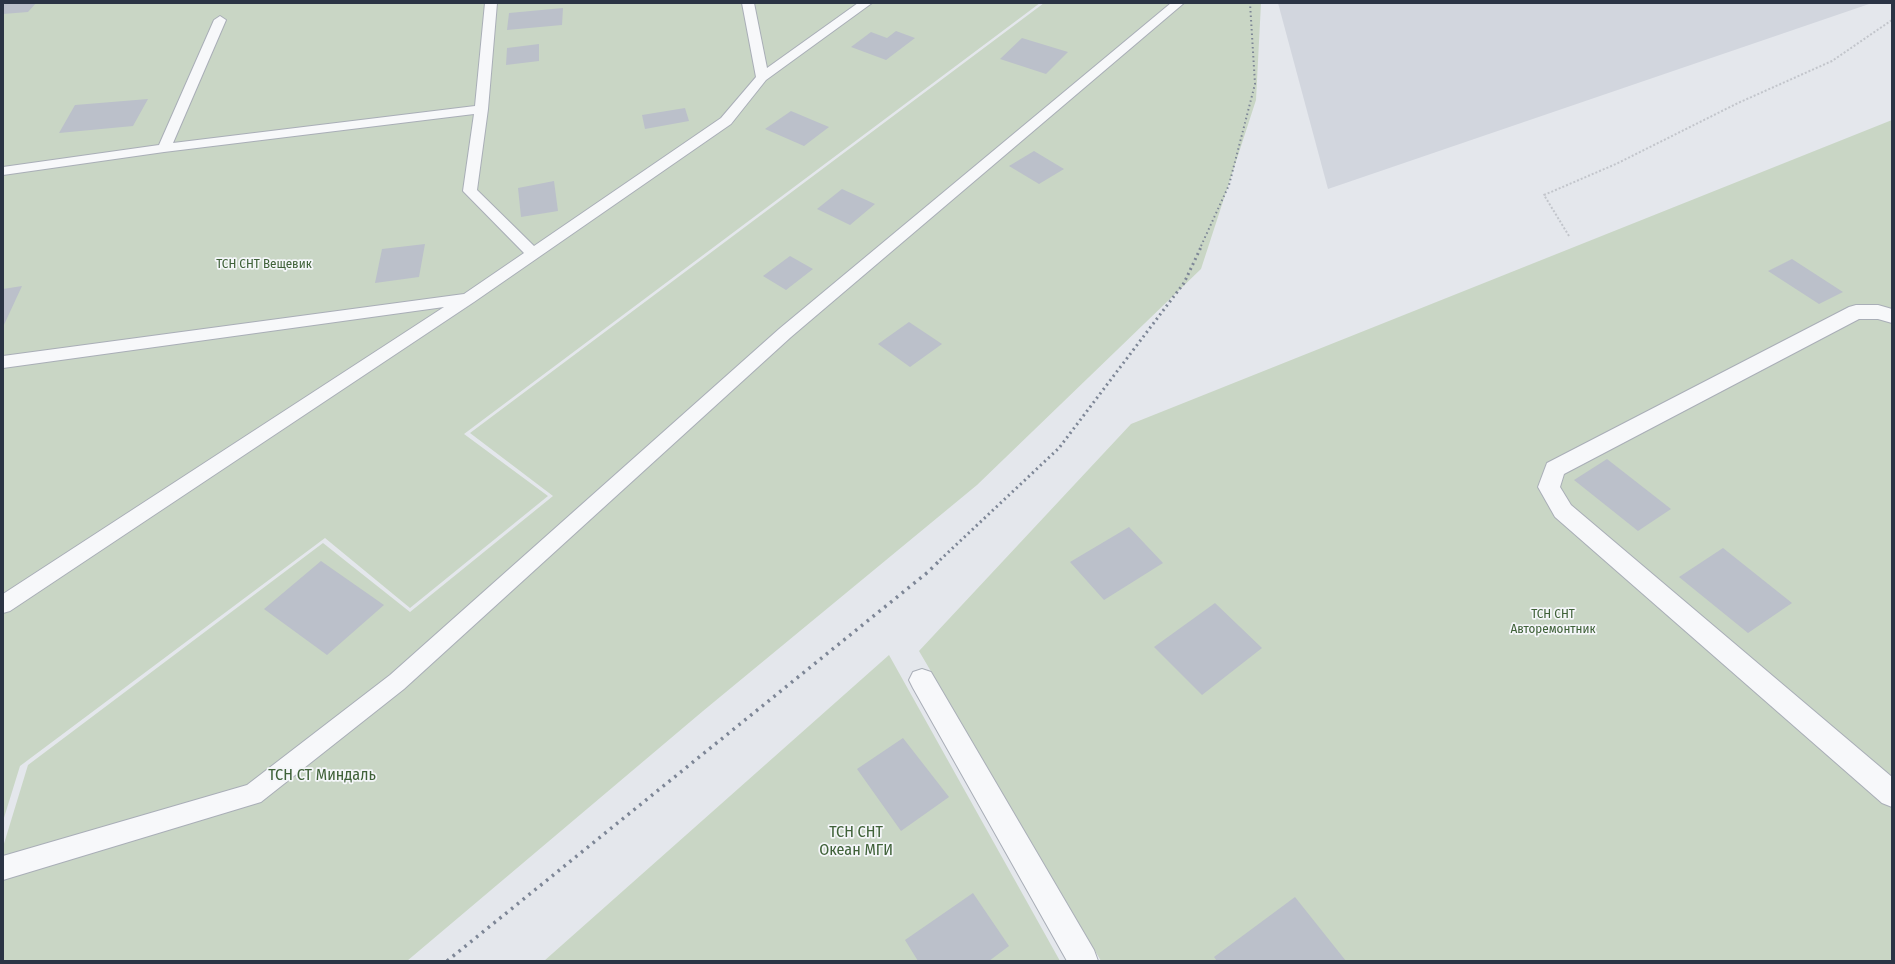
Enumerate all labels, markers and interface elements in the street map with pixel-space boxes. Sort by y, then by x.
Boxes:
park label: ТСН СНТ Вещевик [216,256,312,272]
park label: ТСН СНТ Авторемонтник [1510,606,1596,637]
park label: ТСН СТ Миндаль [268,766,376,786]
park label: ТСН СНТ Океан МГИ [819,823,893,861]

